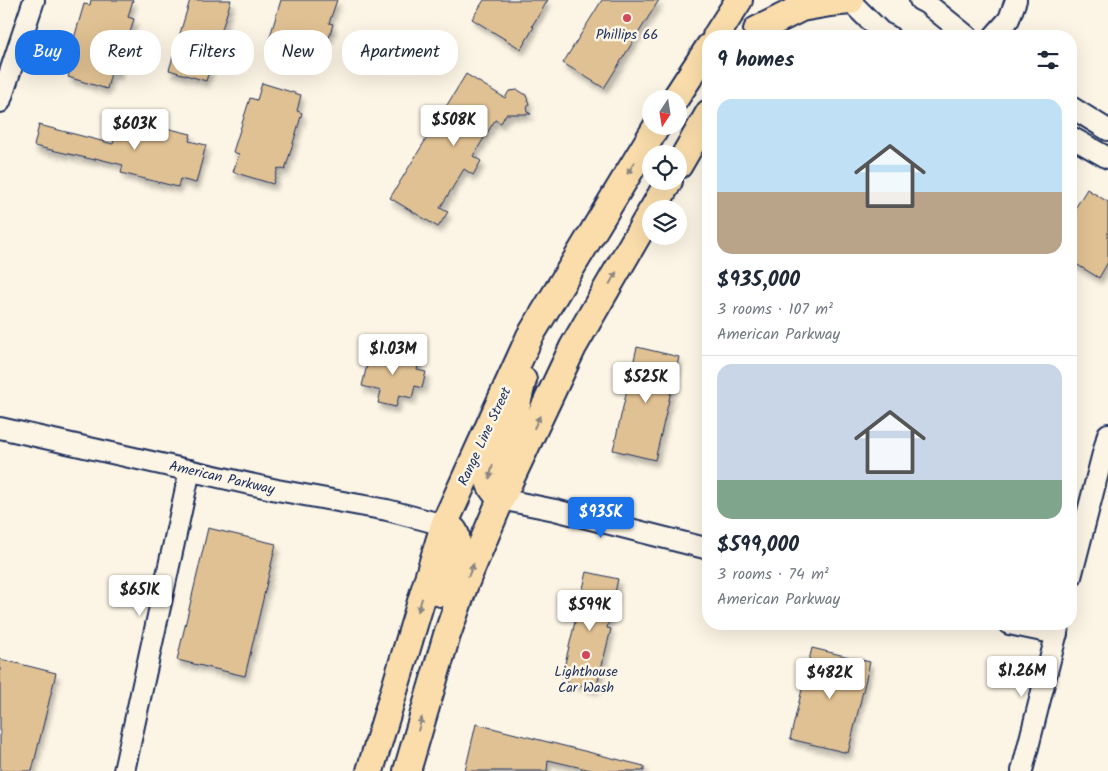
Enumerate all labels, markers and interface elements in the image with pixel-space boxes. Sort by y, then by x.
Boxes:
marker: Phillips 66 [621,12,633,24]
place label: Phillips 66 [596,24,658,46]
chip: Buy [15,30,80,75]
chip: Rent [90,30,161,75]
chip: Filters [171,30,254,75]
chip: New [264,30,332,75]
chip: Apartment [342,30,458,75]
text: 9 homes [717,44,794,77]
icon: filters [1034,46,1062,74]
north arrow [642,90,688,135]
map controls [642,90,687,245]
pin: $508K [419,104,489,147]
pin: $603K [100,108,170,151]
text: $508K [432,108,476,133]
text: $603K [113,112,157,137]
icon: home [845,131,935,221]
button: locate [642,145,687,190]
one-way arrow [626,161,635,174]
button: layers [642,200,687,245]
text: $935,000 [717,264,800,297]
one-way arrow [609,270,617,285]
text: 3 rooms · 107 m² [717,297,833,322]
text: American Parkway [717,322,840,347]
pin: $1.03M [352,334,434,376]
text: $1.03M [369,337,417,362]
pin: $525K [611,362,681,404]
text: $525K [624,365,668,390]
street label: Range Line Street [452,383,518,489]
icon: home [845,397,935,487]
one-way arrow [533,414,542,429]
street label: American Parkway [167,455,277,501]
one-way arrow [487,465,495,480]
pin: $935K [566,496,636,539]
text: $935K [579,500,623,525]
text: $599,000 [717,529,799,562]
text: 3 rooms · 74 m² [717,562,829,587]
one-way arrow [467,563,475,577]
pin: $651K [105,574,175,617]
text: $651K [120,578,160,603]
text: American Parkway [717,587,840,612]
pin: $599K [555,590,625,632]
text: $599K [568,593,612,618]
one-way arrow [415,598,423,613]
marker: Lighthouse Car Wash [580,649,592,661]
pin: $1.26M [981,656,1063,698]
pin: $482K [795,658,865,700]
text: $1.26M [998,659,1046,684]
place label: Lighthouse Car Wash [554,661,618,699]
text: $482K [807,661,853,686]
one-way arrow [417,717,425,732]

